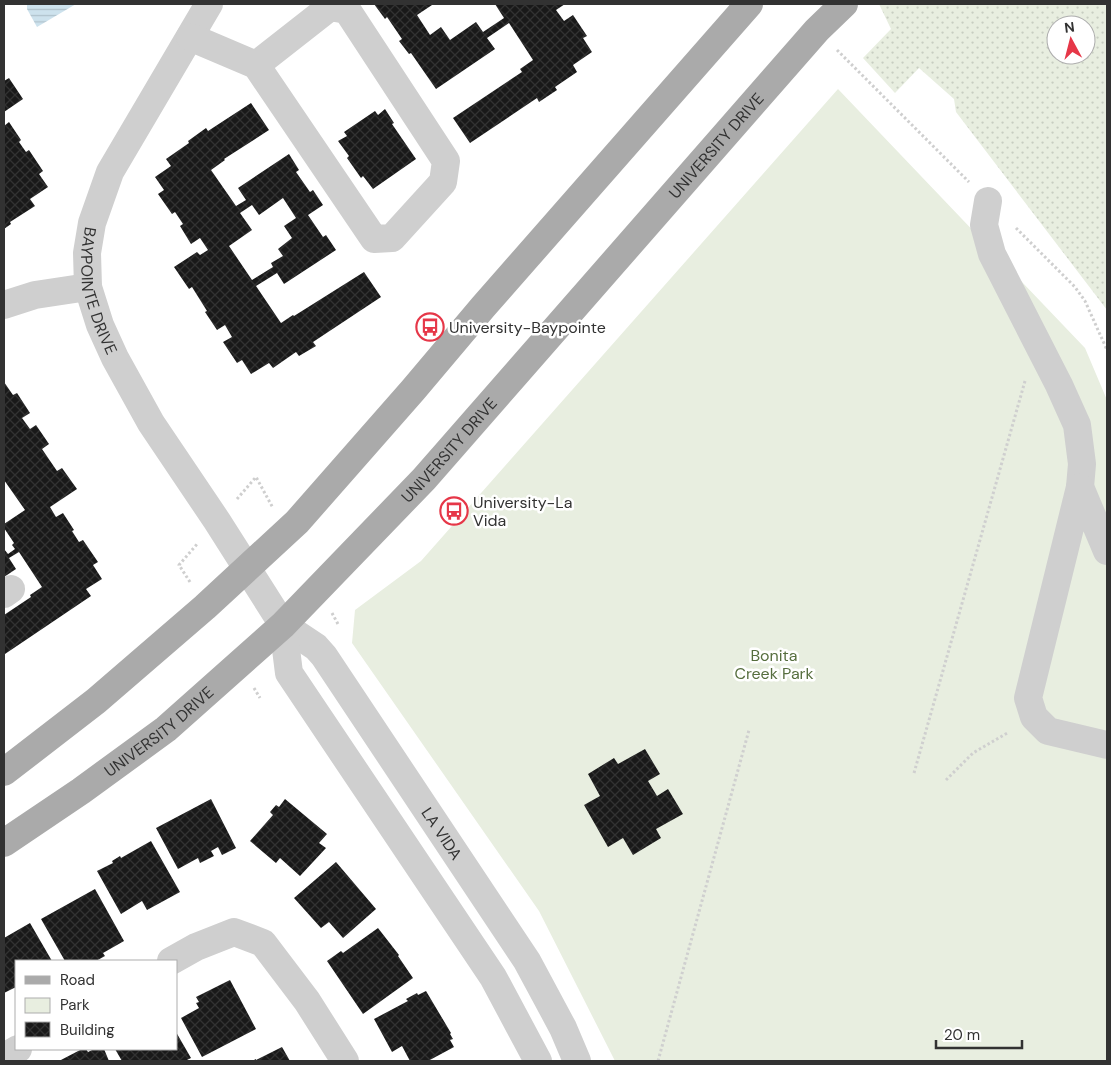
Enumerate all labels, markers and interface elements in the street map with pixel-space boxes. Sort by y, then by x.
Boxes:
north arrow [1046,15,1096,65]
text: N [1063,18,1076,37]
street label: UNIVERSITY DRIVE [664,88,768,203]
street label: BAYPOINTE DRIVE [76,226,122,358]
bus stop icon: University-Baypointe [415,312,445,342]
place label: University-Baypointe [449,317,606,338]
street label: UNIVERSITY DRIVE [396,393,501,507]
place label: University-La Vida [473,492,572,531]
bus stop icon: University-La Vida [439,496,469,526]
park label: Bonita Creek Park [734,645,814,684]
street label: UNIVERSITY DRIVE [100,681,218,781]
street label: LA VIDA [417,803,467,864]
legend [15,960,178,1050]
text: Road [60,970,95,990]
text: Park [60,995,90,1015]
scale bar [936,1018,1022,1050]
text: Building [60,1020,115,1040]
text: 20 m [944,1025,980,1045]

